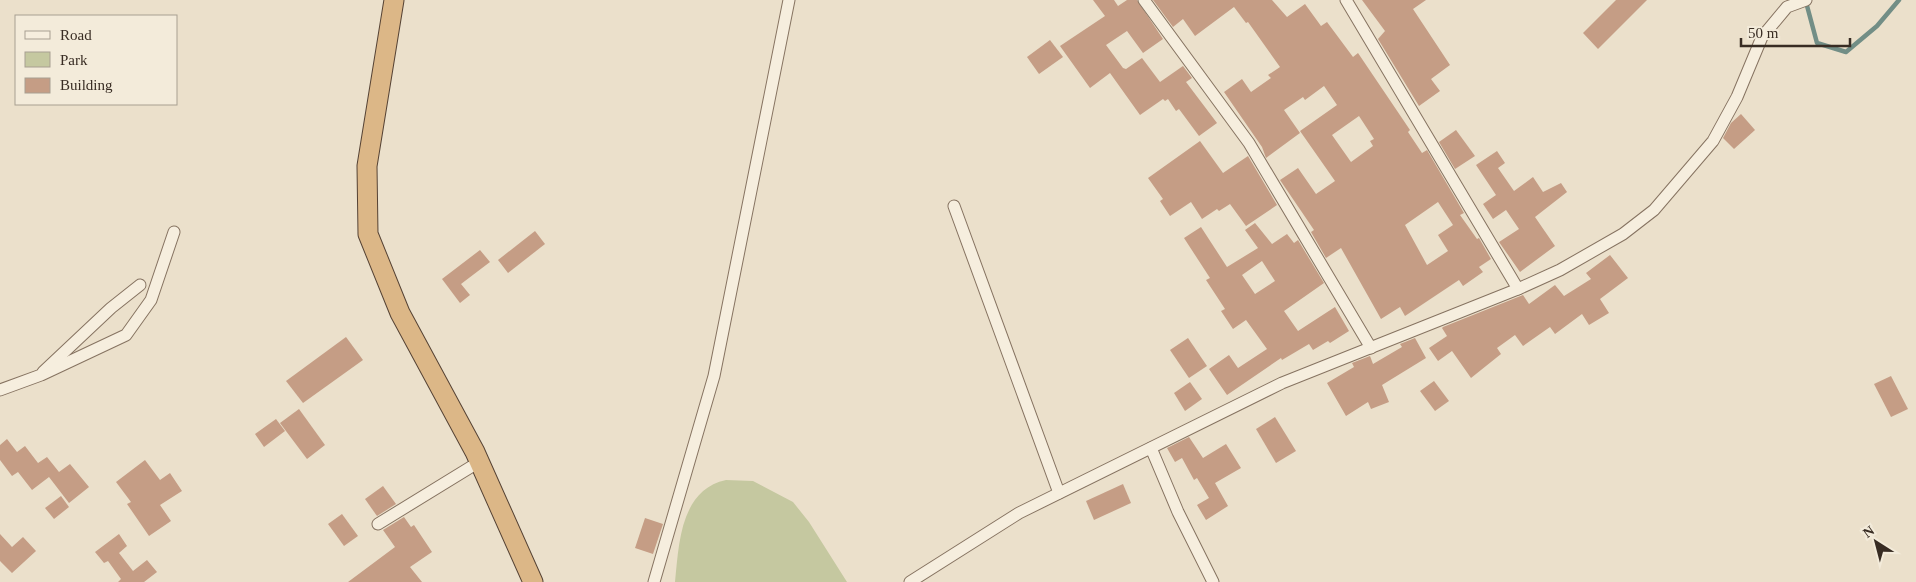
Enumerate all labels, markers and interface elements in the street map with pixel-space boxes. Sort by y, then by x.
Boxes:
legend [15,15,178,105]
scale bar [1741,15,1850,47]
text: 50 m [1748,25,1779,41]
text: Road [60,27,92,43]
text: Park [60,52,88,68]
text: Building [60,77,113,93]
north arrow [1851,517,1901,567]
text: N [1860,523,1877,541]

